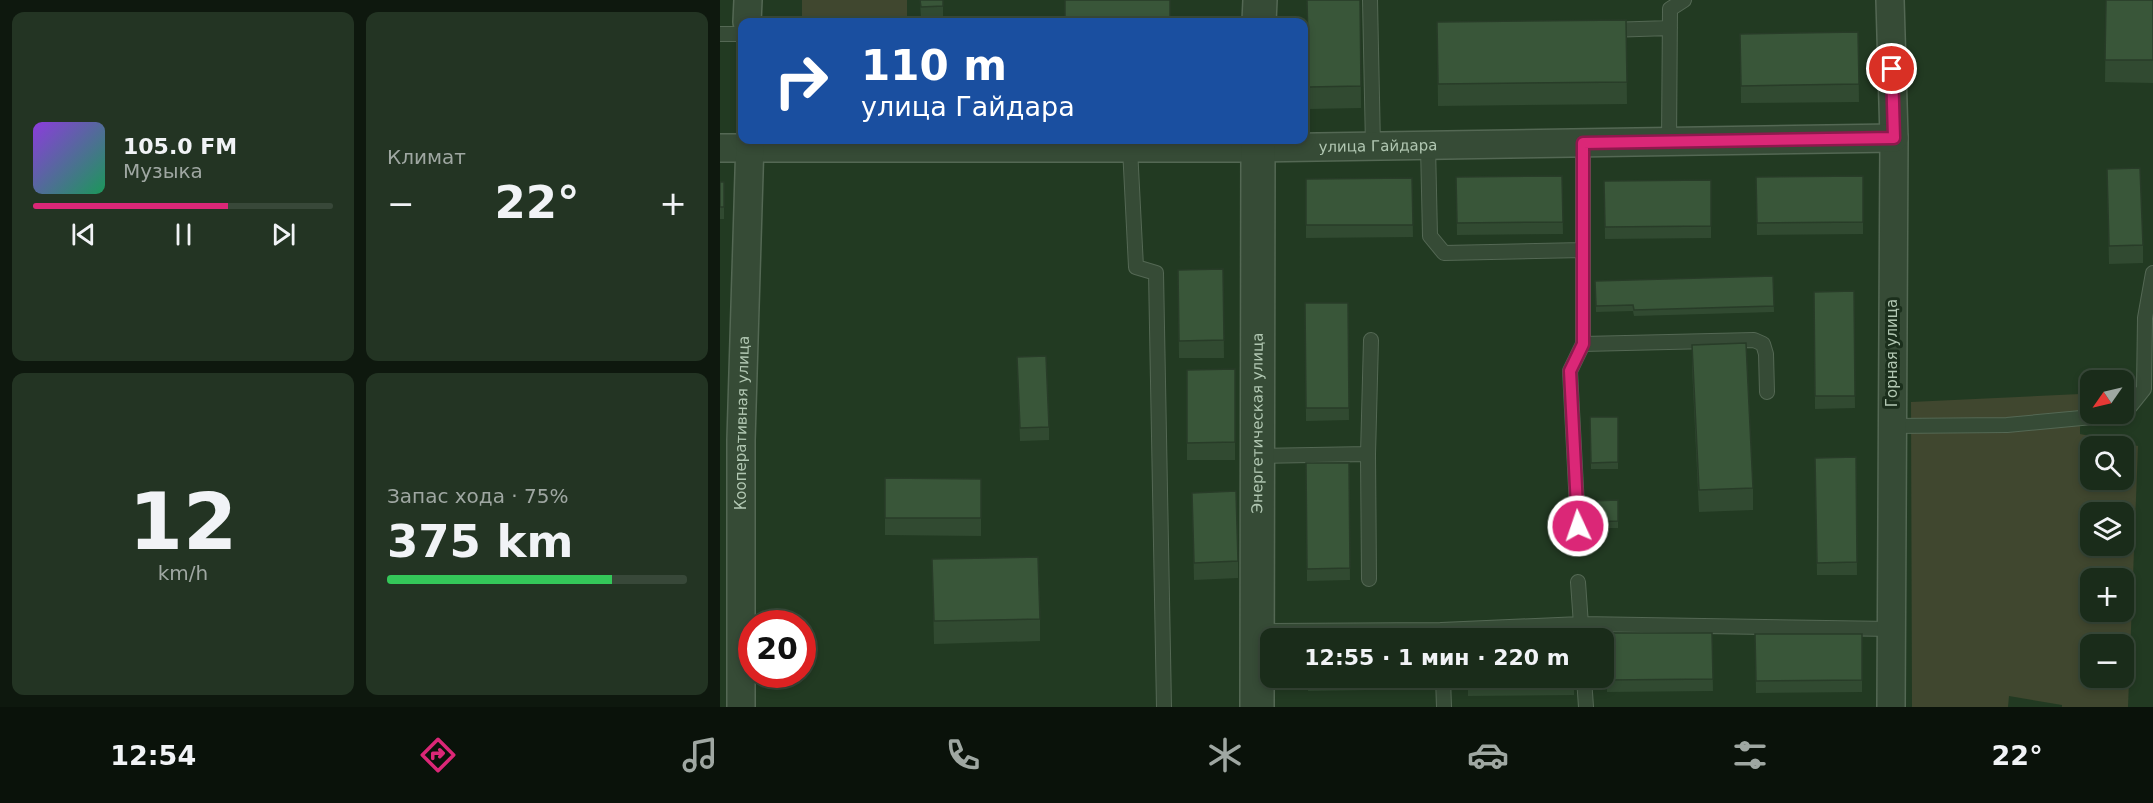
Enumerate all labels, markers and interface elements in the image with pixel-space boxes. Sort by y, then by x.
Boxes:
text: 110 m [861,41,1007,90]
icon: right [762,42,840,120]
pin [1866,43,1917,94]
icon: arrive [1875,52,1908,85]
text: улица Гайдара [861,91,1075,122]
text: 105.0 FM [123,134,237,159]
street label: улица Гайдара [1318,136,1438,156]
text: Климат [387,145,466,169]
text: Музыка [123,159,203,183]
text: 22° [494,176,580,229]
text: − [387,184,415,223]
text: + [659,184,687,223]
icon: previous [67,218,100,251]
icon: pause [167,218,200,251]
icon: next [267,218,300,251]
street label: Горная улица [1883,299,1901,407]
street label: Энергетическая улица [1248,333,1267,513]
street label: Кооперативная улица [732,335,753,510]
north arrow [2080,370,2134,424]
map controls [2080,370,2134,688]
button: search [2080,436,2134,490]
text: 12 [129,477,237,567]
text: Запас хода · 75% [387,484,568,508]
position arrow [1546,494,1610,558]
button: layers [2080,502,2134,556]
text: 375 km [387,515,573,568]
text: km/h [158,561,208,585]
button: + [2080,568,2134,622]
speed limit sign: 20 [738,610,816,688]
button: − [2080,634,2134,688]
text: 12:55 · 1 мин · 220 m [1304,645,1570,670]
icon: directions [417,734,459,776]
icon: music [679,734,721,776]
icon: phone [942,734,984,776]
icon: climate [1204,734,1246,776]
icon: car [1467,734,1509,776]
icon: filters [1729,734,1771,776]
text: 12:54 [110,740,196,771]
text: 22° [1992,740,2043,771]

